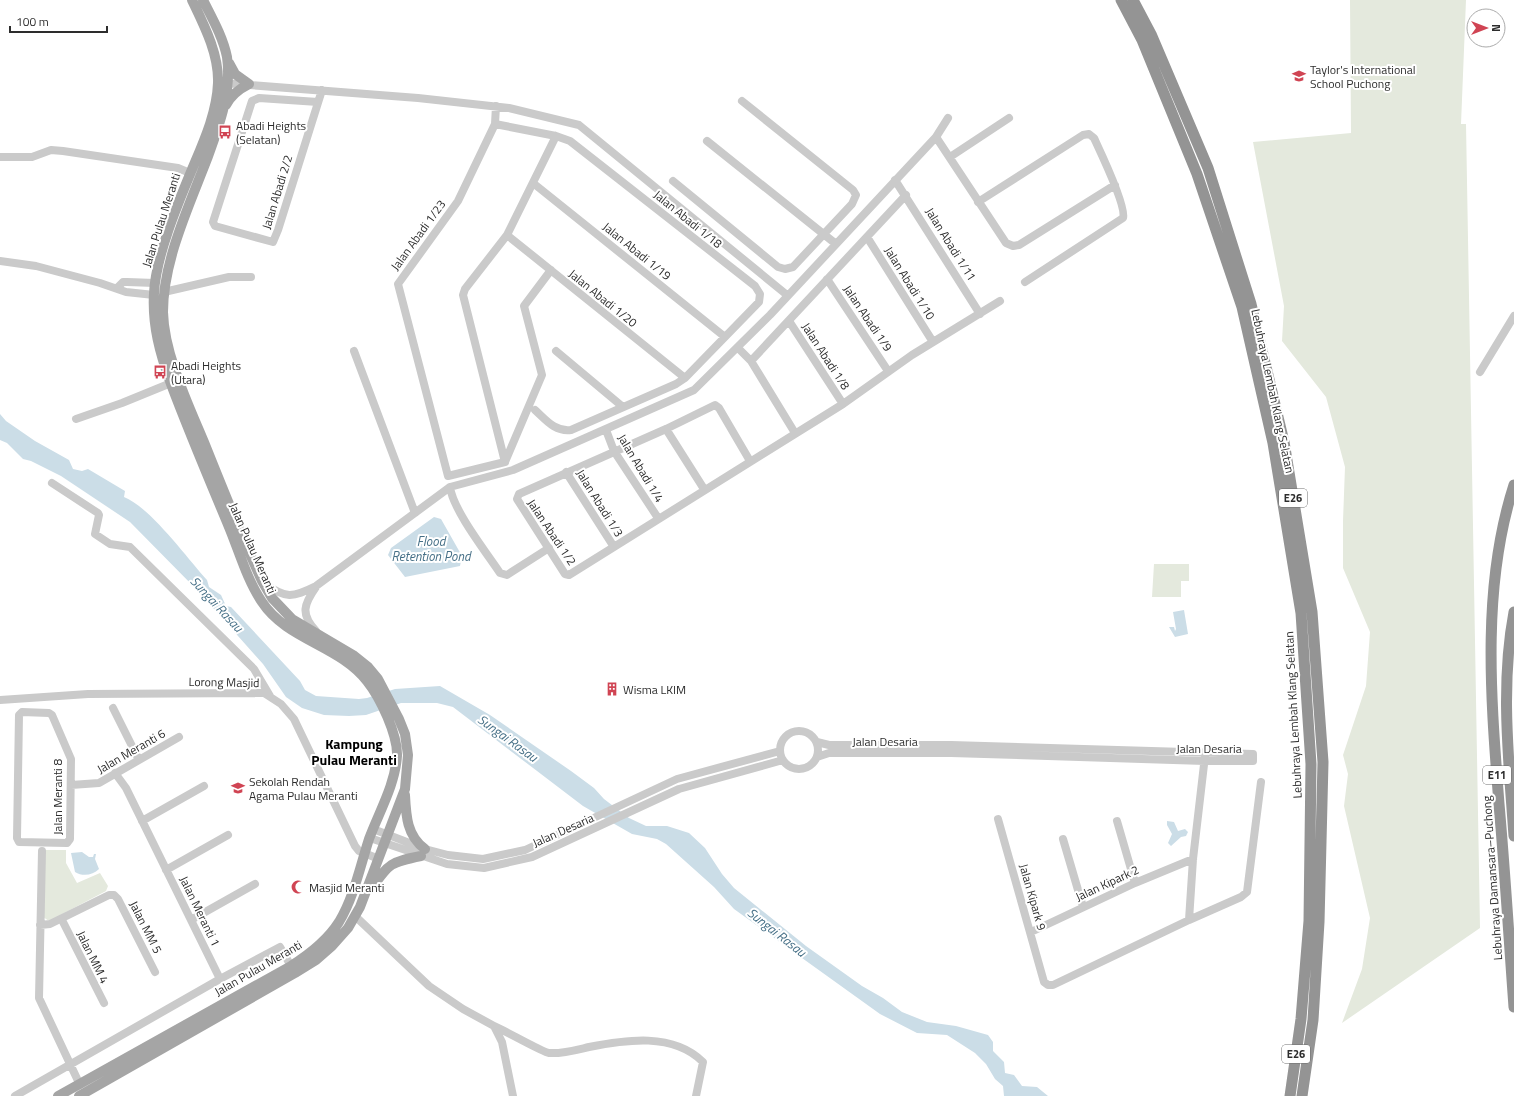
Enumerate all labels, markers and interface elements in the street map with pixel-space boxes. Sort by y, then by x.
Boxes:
scale bar [10,8,107,34]
north arrow [1466,8,1506,48]
text: 100 m [16,12,49,31]
text: N [1488,24,1504,32]
place label: Taylor's International School Puchong [1310,60,1416,93]
school or university icon: Taylor's International School Puchong [1291,68,1307,84]
place label: Abadi Heights (Selatan) [236,116,307,149]
bus stop icon: Abadi Heights (Selatan) [217,124,233,140]
street label: Jalan Abadi 2/2 [257,152,297,232]
street label: Jalan Pulau Meranti [137,170,185,270]
street label: Jalan Abadi 1/18 [650,185,727,253]
street label: Jalan Abadi 1/23 [386,196,450,274]
street label: Jalan Abadi 1/11 [921,204,981,284]
street label: Jalan Abadi 1/19 [599,217,676,285]
street label: Jalan Abadi 1/10 [880,243,940,324]
street label: Jalan Abadi 1/20 [565,264,642,332]
street label: Jalan Abadi 1/9 [839,281,898,355]
street label: Lebuhraya Lembah Klang Selatan [1246,307,1300,475]
street label: Jalan Abadi 1/8 [797,319,855,394]
place label: Abadi Heights (Utara) [171,356,242,389]
bus stop icon: Abadi Heights (Utara) [152,364,168,380]
street label: Jalan Abadi 1/4 [613,430,669,506]
street label: Jalan Abadi 1/3 [572,465,628,541]
road number: E26 [1279,489,1307,507]
street label: Jalan Abadi 1/2 [523,495,581,569]
street label: Jalan Pulau Meranti [224,499,282,597]
water label: Flood Retention Pond [392,531,472,566]
water label: Sungai Rasau [186,572,249,637]
street label: Lebuhraya Lembah Klang Selatan [1279,631,1307,799]
street label: Lorong Masjid [188,672,260,692]
place label: Wisma LKIM [623,680,686,699]
building icon: Wisma LKIM [604,681,620,697]
water label: Sungai Rasau [474,709,543,768]
street label: Jalan Meranti 6 [93,724,169,778]
street label: Jalan Desaria [852,732,918,751]
district label: Kampung Pulau Meranti [311,733,397,770]
street label: Jalan Desaria [1176,739,1242,758]
street label: Jalan Meranti 8 [48,759,67,835]
road number: E11 [1483,766,1511,784]
place label: Sekolah Rendah Agama Pulau Meranti [249,772,358,805]
school or university icon: Sekolah Rendah Agama Pulau Meranti [230,780,246,796]
street label: Lebuhraya Damansara–Puchong [1477,795,1507,961]
street label: Jalan Desaria [529,808,597,852]
street label: Jalan Kipark 2 [1072,860,1142,906]
street label: Jalan Kipark 9 [1014,862,1052,933]
street label: Jalan Meranti 1 [175,873,225,949]
place label: Masjid Meranti [309,878,384,897]
mosque icon: Masjid Meranti [290,879,306,895]
street label: Jalan MM 5 [125,897,167,957]
water label: Sungai Rasau [743,903,812,962]
street label: Jalan MM 4 [72,927,114,987]
street label: Jalan Pulau Meranti [211,935,305,1001]
road number: E26 [1282,1045,1310,1063]

